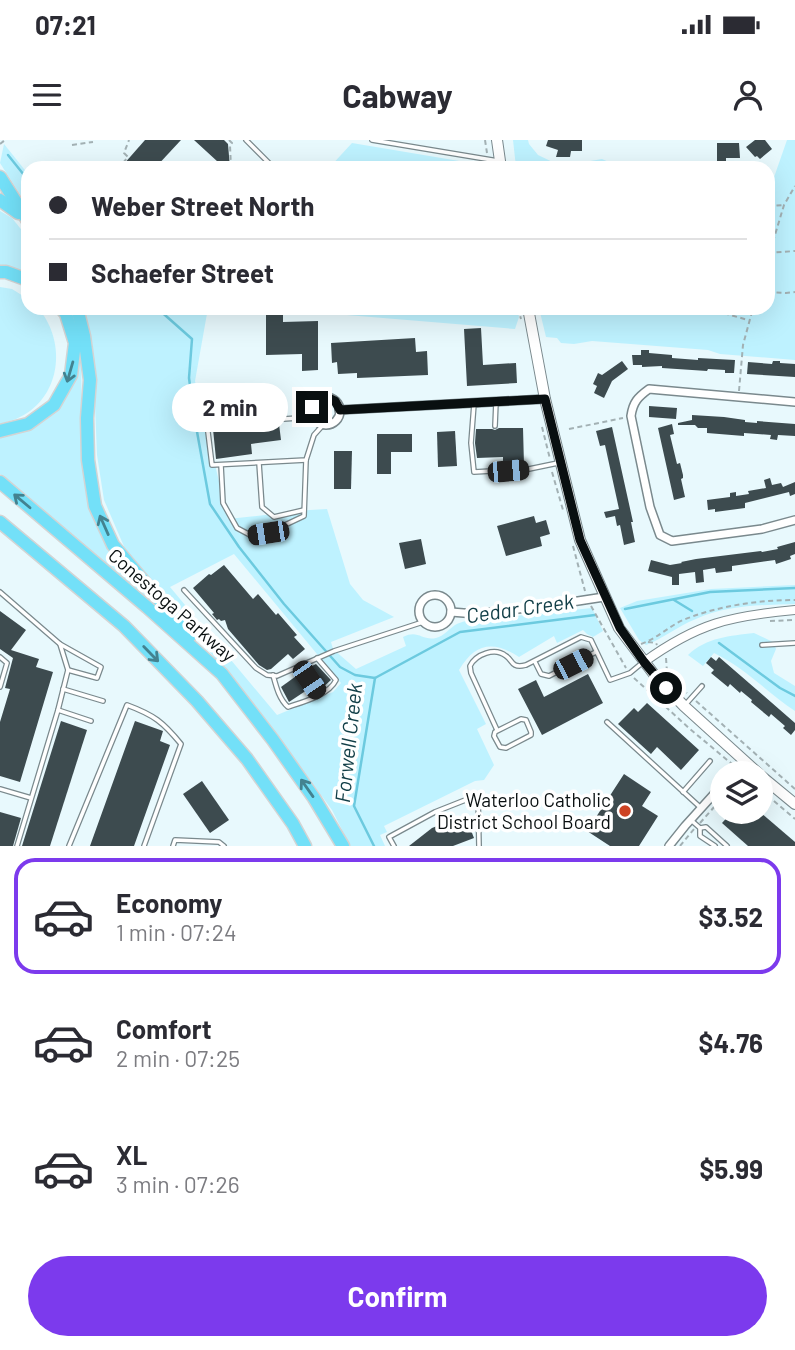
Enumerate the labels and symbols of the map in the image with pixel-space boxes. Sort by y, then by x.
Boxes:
one-way arrow [63,361,76,383]
callout: 2 min [172,383,288,432]
route end [296,391,328,423]
car [487,459,530,483]
one-way arrow [14,493,32,509]
one-way arrow [97,515,110,536]
car [246,519,291,547]
street label: Conestoga Parkway [104,543,241,666]
water label: Cedar Creek [464,587,576,627]
one-way arrow [143,645,160,662]
car [550,645,597,683]
car [289,657,330,703]
route start [650,672,682,704]
water label: Forwell Creek [329,681,366,804]
one-way arrow [300,779,314,798]
place label: Waterloo Catholic District School Board [437,788,611,833]
marker: Waterloo Catholic District School Board [617,803,633,819]

